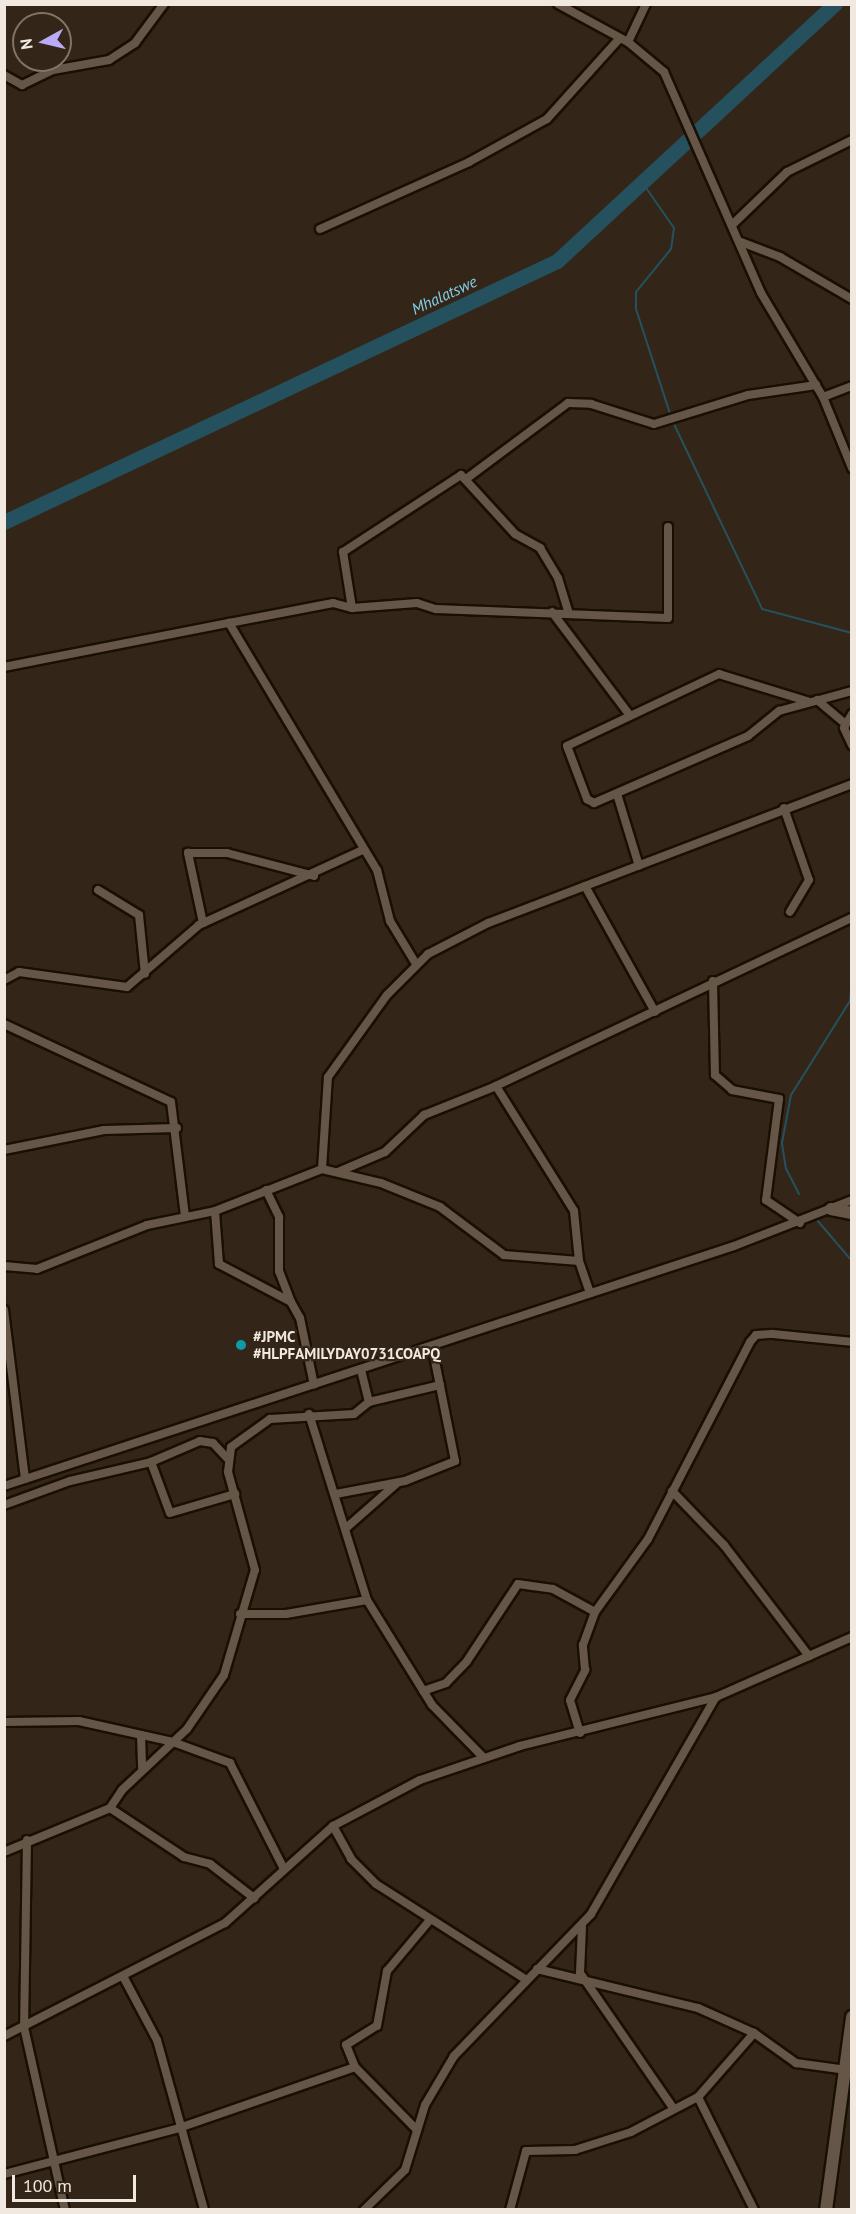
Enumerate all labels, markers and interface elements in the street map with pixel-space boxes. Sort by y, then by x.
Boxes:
north arrow [12,12,72,72]
text: N [16,38,37,51]
water label: Mhalatswe [408,271,480,319]
place label: #JPMC #HLPFAMILYDAY0731COAPQ [253,1327,440,1362]
marker: #JPMC #HLPFAMILYDAY0731COAPQ [234,1338,248,1352]
scale bar [15,2163,140,2201]
text: 100 m [23,2174,72,2197]

